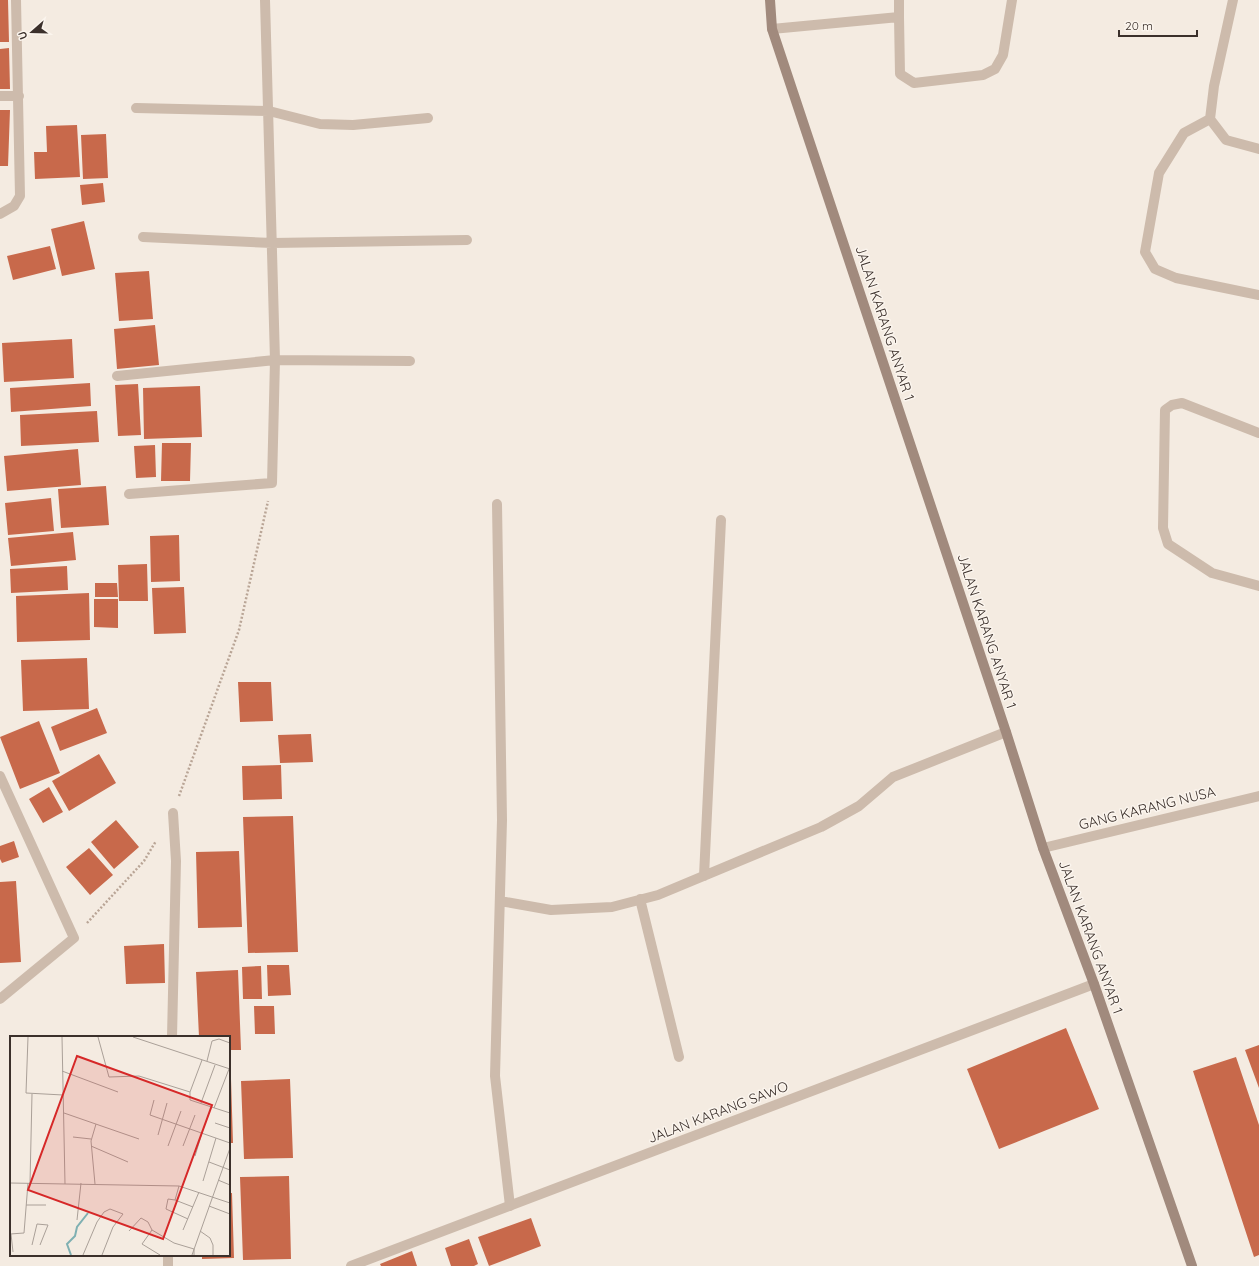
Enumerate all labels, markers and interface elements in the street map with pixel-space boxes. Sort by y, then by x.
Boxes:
north arrow [12,12,52,52]
scale bar [1119,12,1197,38]
text: 20 m [1125,18,1153,33]
text: U [15,29,31,41]
street label: JALAN KARANG ANYAR 1 [851,243,919,403]
street label: JALAN KARANG ANYAR 1 [953,551,1021,711]
street label: GANG KARANG NUSA [1077,782,1217,834]
street label: JALAN KARANG ANYAR 1 [1055,858,1127,1016]
inset map [10,1036,230,1256]
street label: JALAN KARANG SAWO [645,1077,791,1147]

